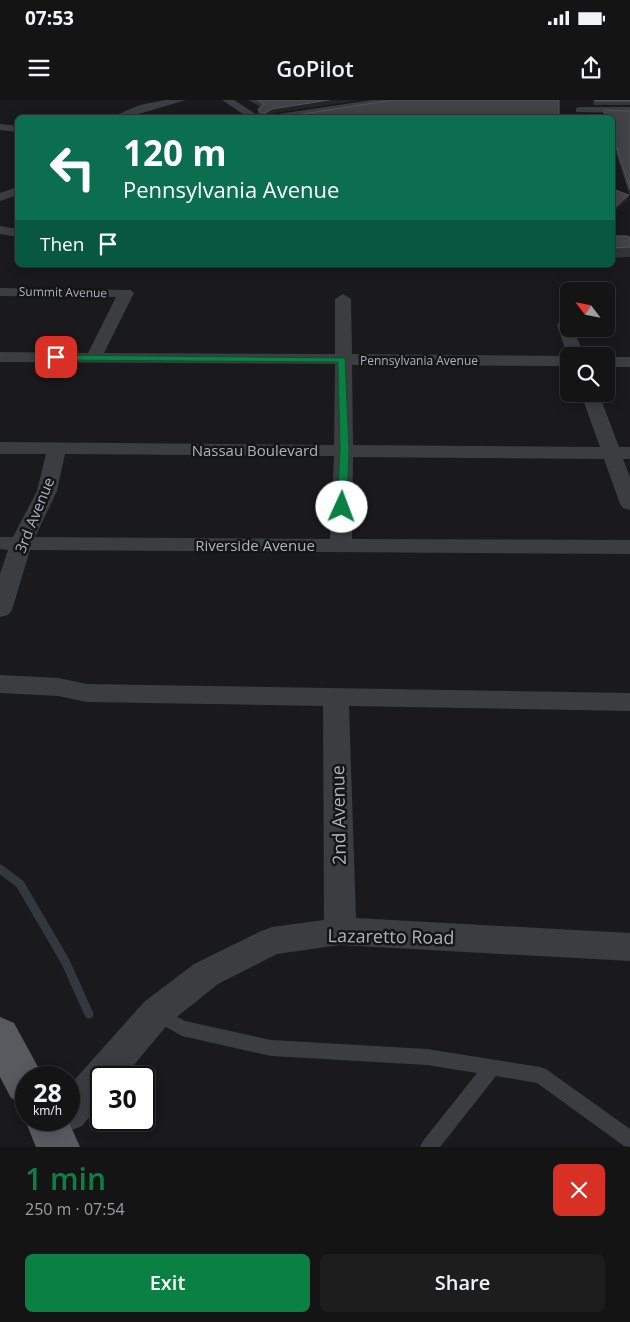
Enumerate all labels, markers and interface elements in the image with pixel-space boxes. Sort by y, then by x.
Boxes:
text: 07:53 [25,5,74,31]
text: GoPilot [276,53,354,83]
icon: menu [25,54,53,82]
icon: share [577,54,605,82]
text: 120 m [123,129,227,176]
icon: left [40,135,105,200]
text: Pennsylvania Avenue [123,174,339,204]
icon: arrive [94,230,122,258]
text: Then [40,231,84,257]
north arrow [560,282,615,338]
map controls [560,282,615,402]
street label: Summit Avenue [19,283,108,301]
pin [35,336,77,378]
icon: arrive [42,343,70,371]
button: search [560,347,615,402]
street label: Pennsylvania Avenue [360,352,478,369]
street label: Nassau Boulevard [192,440,318,460]
street label: 3rd Avenue [10,474,58,556]
position arrow [315,480,367,532]
street label: Riverside Avenue [195,535,315,555]
street label: 2nd Avenue [325,765,351,865]
street label: Lazaretto Road [328,923,454,949]
speed limit sign: 30 [90,1066,155,1131]
text: 28 [33,1075,62,1109]
text: km/h [33,1102,62,1119]
text: 1 min [25,1158,106,1199]
button: close [553,1164,605,1216]
text: 250 m · 07:54 [25,1198,125,1220]
button: Exit [25,1254,310,1312]
button: Share [320,1254,605,1312]

